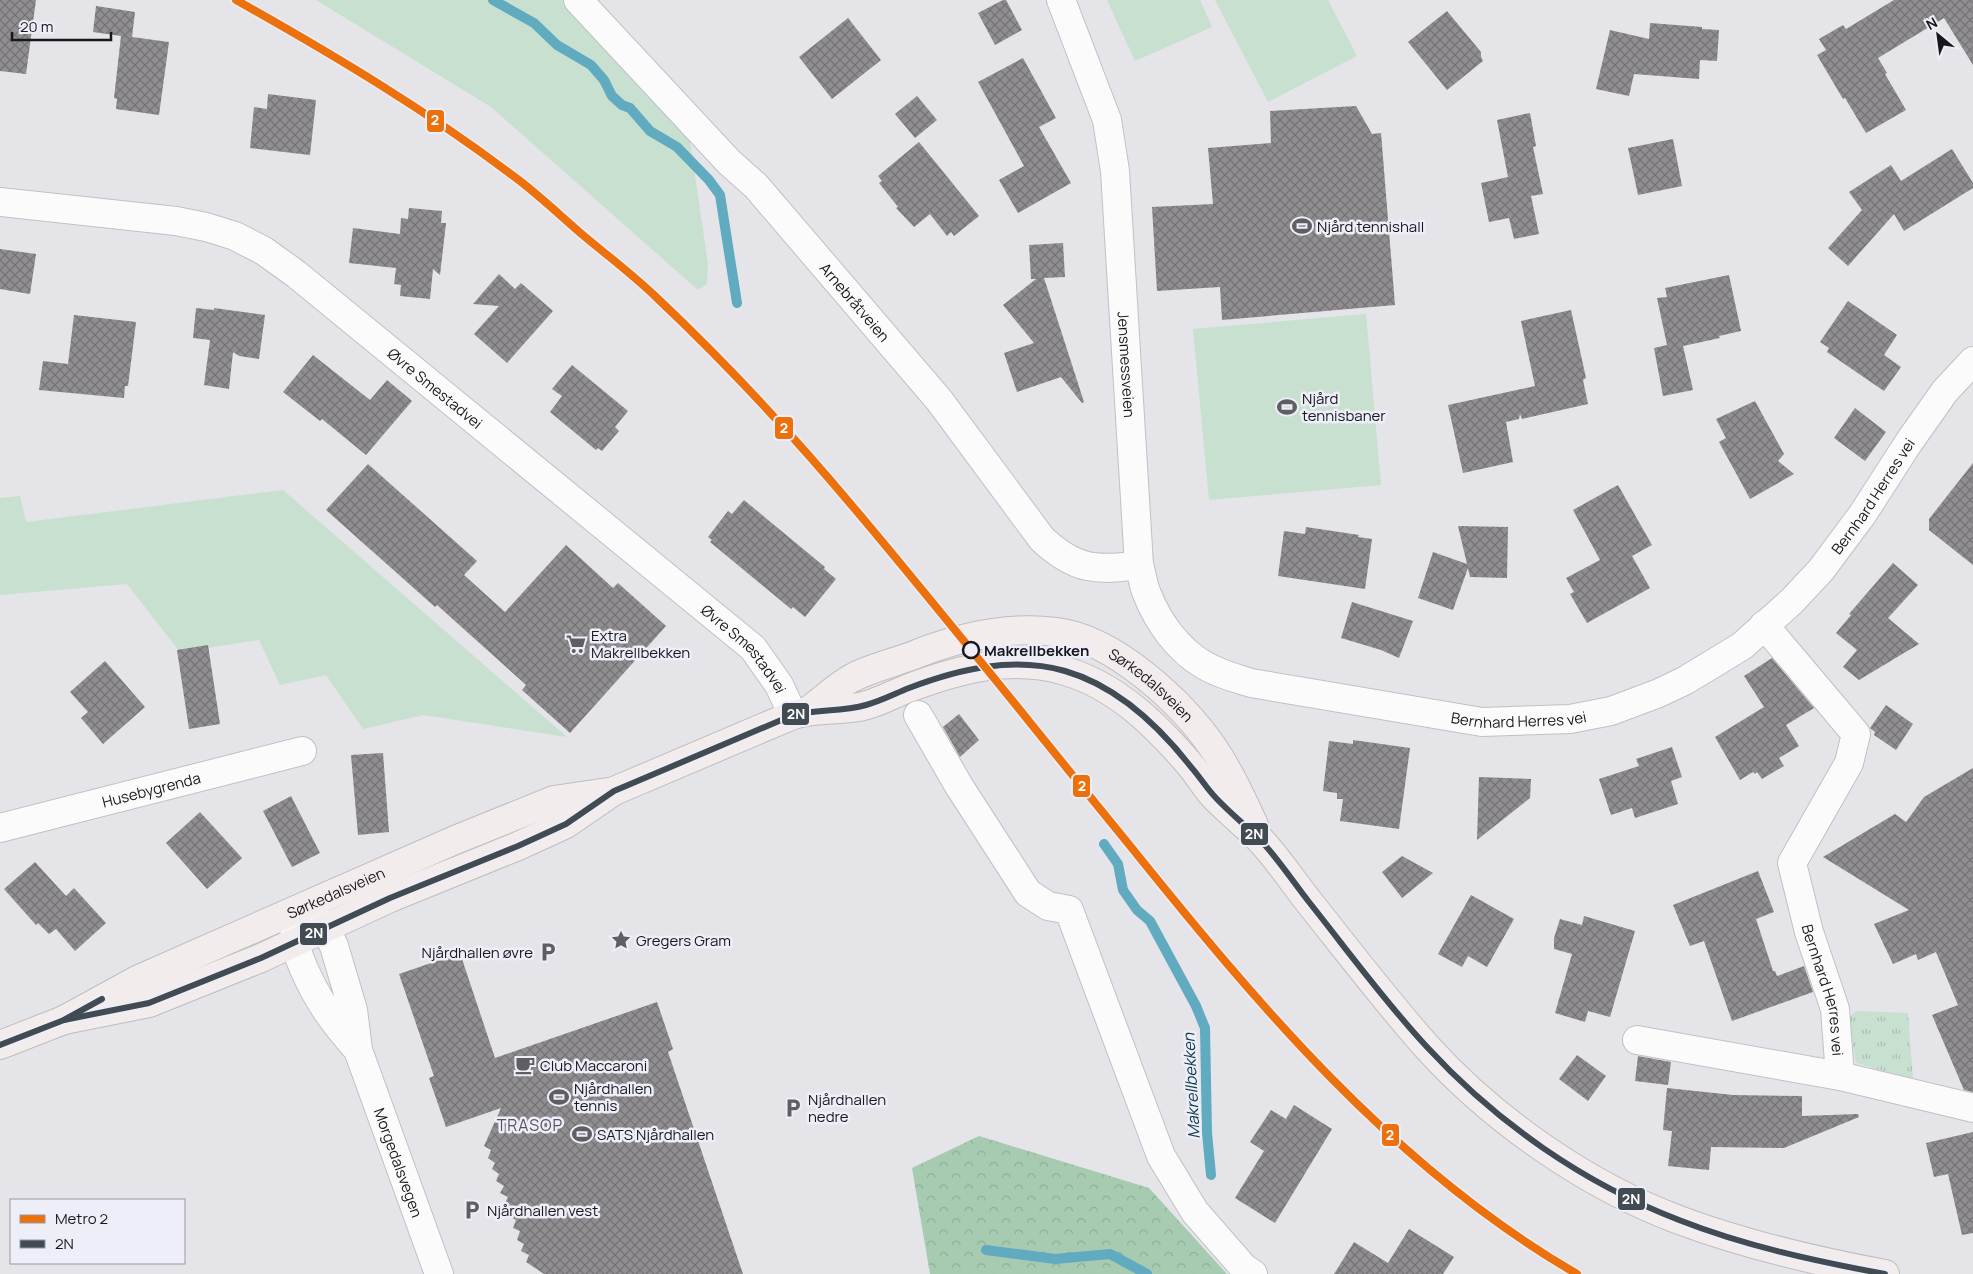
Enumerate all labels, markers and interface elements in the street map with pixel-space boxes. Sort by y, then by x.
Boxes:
scale bar [12,10,111,42]
north arrow [1913,10,1963,60]
text: N [1922,12,1940,34]
text: 20 m [20,16,53,37]
line badge: 2 [426,109,445,133]
text: 2 [431,110,439,129]
sports icon: Njård tennishall [1291,215,1313,237]
place label: Njård tennishall [1317,216,1424,237]
street label: Arnebråtveien [815,258,895,346]
street label: Jensmessveien [1113,311,1141,418]
street label: Øvre Smestadvei [383,343,487,433]
place label: Njård tennisbaner [1302,388,1386,426]
sports icon: Njård tennisbaner [1276,396,1298,418]
line badge: 2 [774,416,794,440]
text: 2 [780,418,788,437]
street label: Bernhard Herres vei [1826,434,1919,558]
street label: Øvre Smestadvei [697,599,792,696]
place label: Extra Makrellbekken [591,625,690,663]
supermarket icon: Extra Makrellbekken [565,633,587,655]
place label: Makrellbekken [984,640,1089,661]
marker: Makrellbekken [962,641,980,659]
street label: Sørkedalsveien [1105,643,1198,726]
line badge: 2N [781,702,810,726]
text: 2N [787,704,805,723]
street label: Bernhard Herres vei [1449,706,1588,733]
street label: Husebygrenda [100,767,203,812]
line badge: 2 [1072,774,1091,798]
text: 2 [1078,776,1086,795]
line badge: 2N [1240,822,1269,846]
text: 2N [1245,824,1263,843]
street label: Sørkedalsveien [283,862,388,923]
line badge: 2N [299,922,328,946]
street label: Bernhard Herres vei [1797,922,1849,1057]
text: 2N [305,923,323,942]
place icon: Gregers Gram [610,929,632,951]
place label: Gregers Gram [636,930,731,951]
parking icon: Njårdhallen øvre [537,941,559,963]
place label: Njårdhallen øvre [422,942,533,963]
water label: Makrellbekken [1177,1032,1205,1139]
cafe icon: Club Maccaroni [514,1054,536,1076]
place label: Club Maccaroni [540,1055,647,1076]
place label: Njårdhallen tennis [574,1078,652,1116]
sports icon: Njårdhallen tennis [548,1086,570,1108]
place label: Njårdhallen nedre [808,1089,886,1127]
parking icon: Njårdhallen nedre [782,1097,804,1119]
street label: Morgedalsvegen [369,1105,428,1220]
district label: TRASOP [497,1114,563,1136]
sports icon: SATS Njårdhallen [571,1123,593,1145]
line badge: 2 [1381,1123,1400,1147]
place label: SATS Njårdhallen [597,1124,714,1145]
text: 2 [1386,1125,1394,1144]
line badge: 2N [1617,1187,1646,1211]
text: 2N [1622,1189,1640,1208]
legend [10,1199,185,1264]
parking icon: Njårdhallen vest [461,1199,483,1221]
place label: Njårdhallen vest [487,1200,598,1221]
text: Metro 2 [55,1208,108,1229]
text: 2N [55,1233,74,1254]

